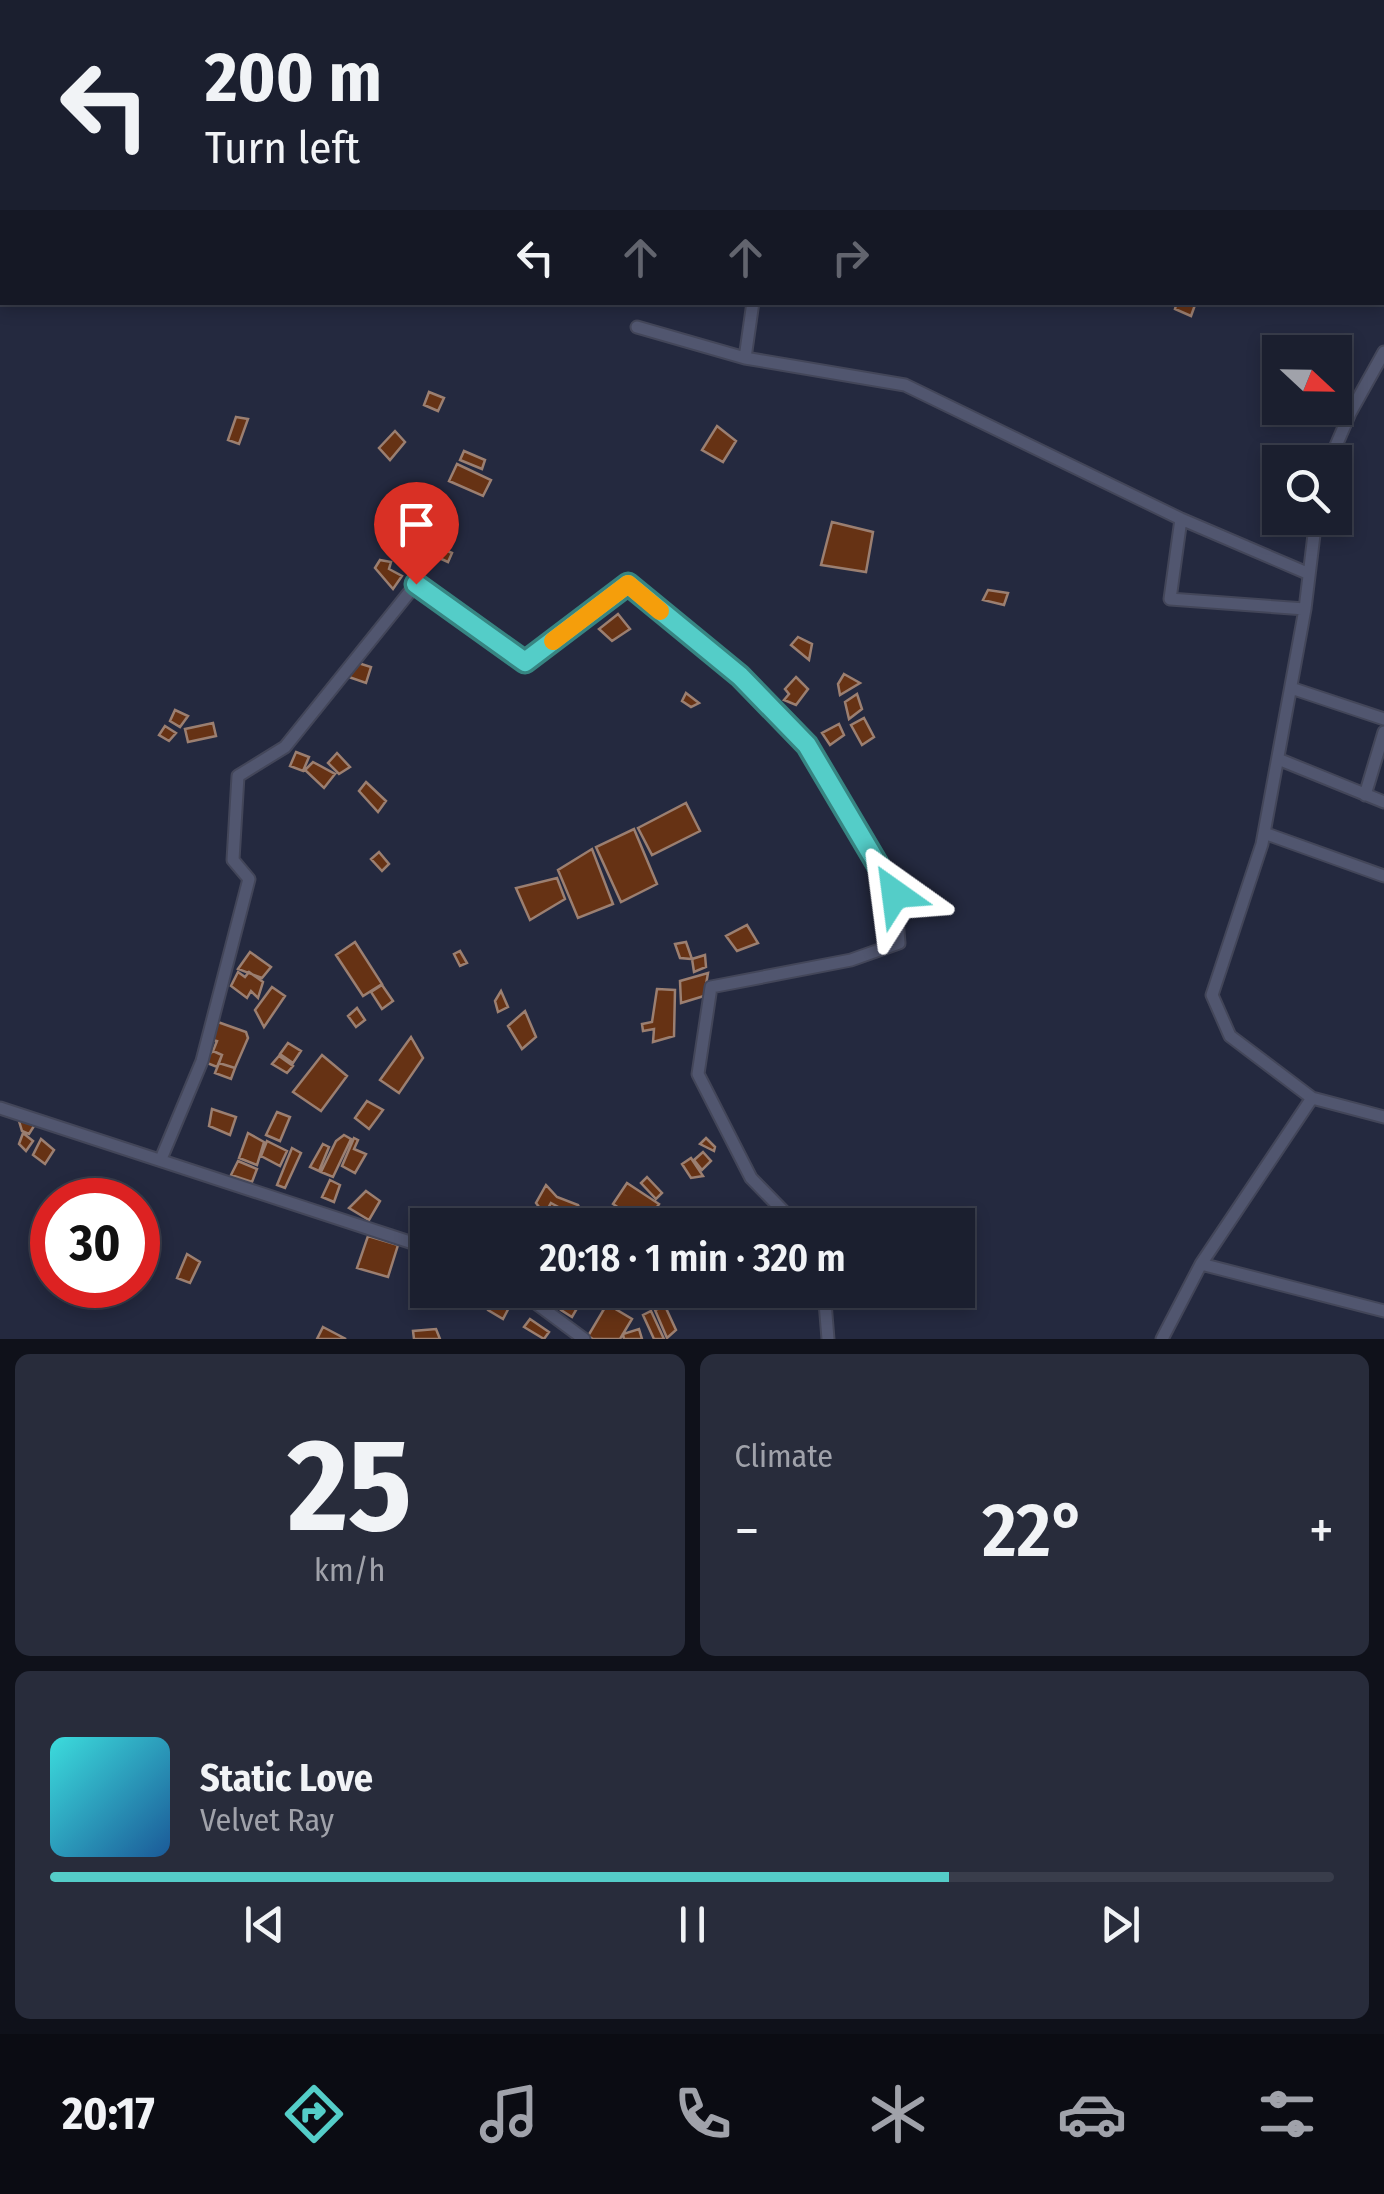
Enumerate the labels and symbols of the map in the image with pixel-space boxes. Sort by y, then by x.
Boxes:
north arrow [1262,335,1352,425]
pin [374,482,459,585]
position arrow [843,842,947,946]
speed limit sign: 30 [30,1178,160,1308]

